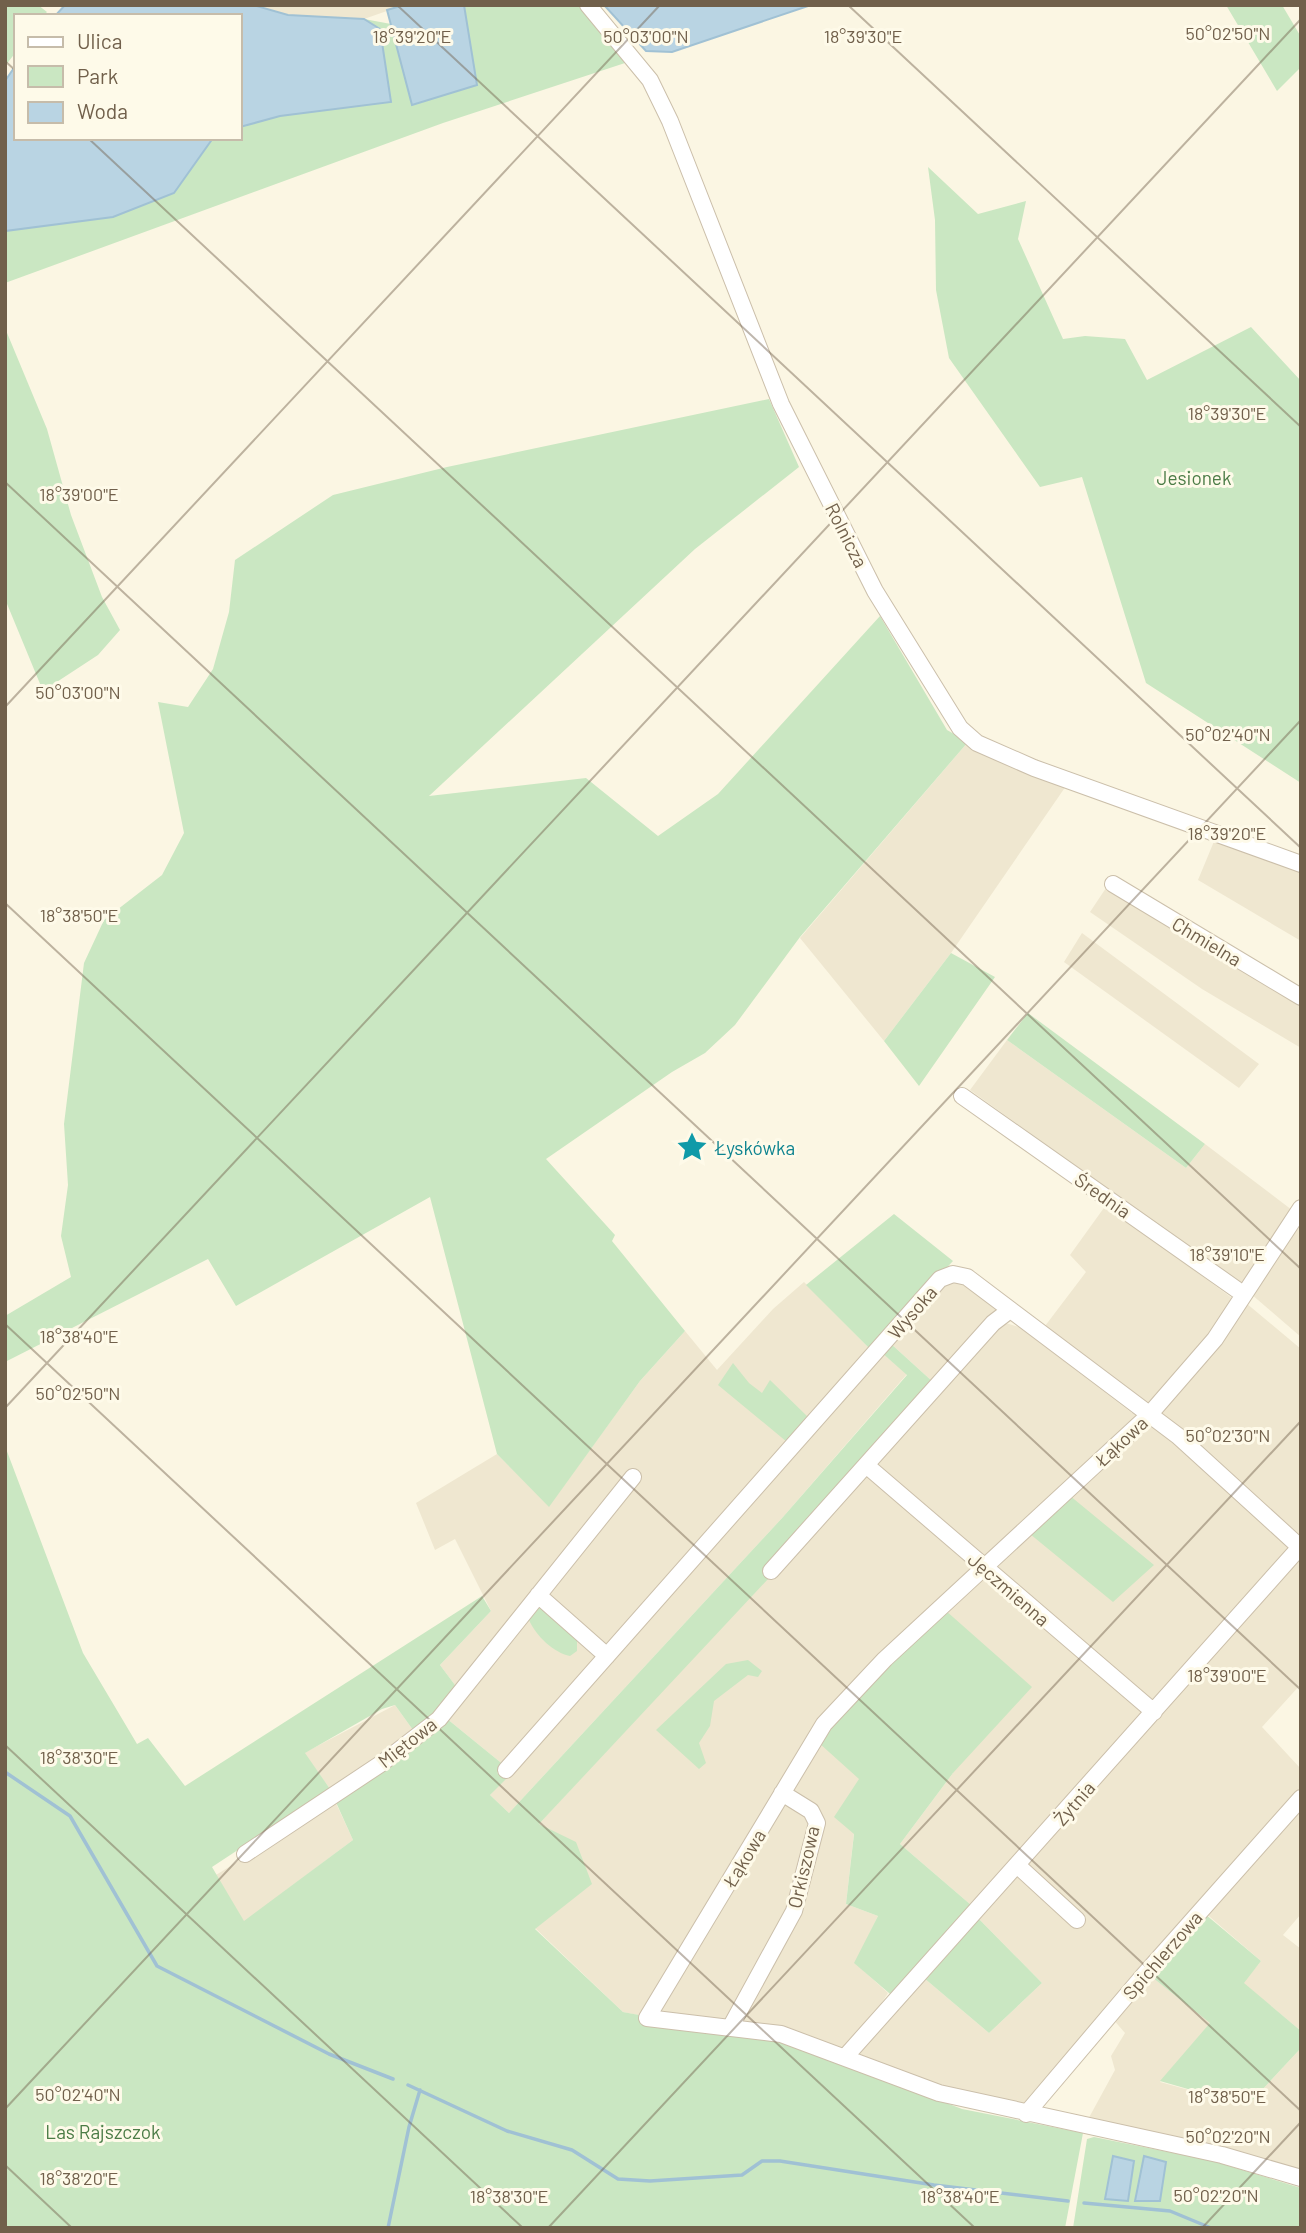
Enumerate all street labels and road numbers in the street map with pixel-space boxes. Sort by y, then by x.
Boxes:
street label: Rolnicza [821,499,873,571]
street label: Chmielna [1168,911,1246,971]
street label: Średnia [1071,1167,1135,1223]
street label: Wysoka [883,1281,941,1343]
street label: Łąkowa [1089,1411,1152,1472]
street label: Jęczmienna [964,1547,1054,1631]
street label: Miętowa [373,1712,441,1772]
street label: Żytnia [1049,1776,1099,1830]
street label: Orkiszowa [782,1824,824,1910]
street label: Łąkowa [717,1825,770,1892]
street label: Spichlerzowa [1117,1906,1207,2004]

